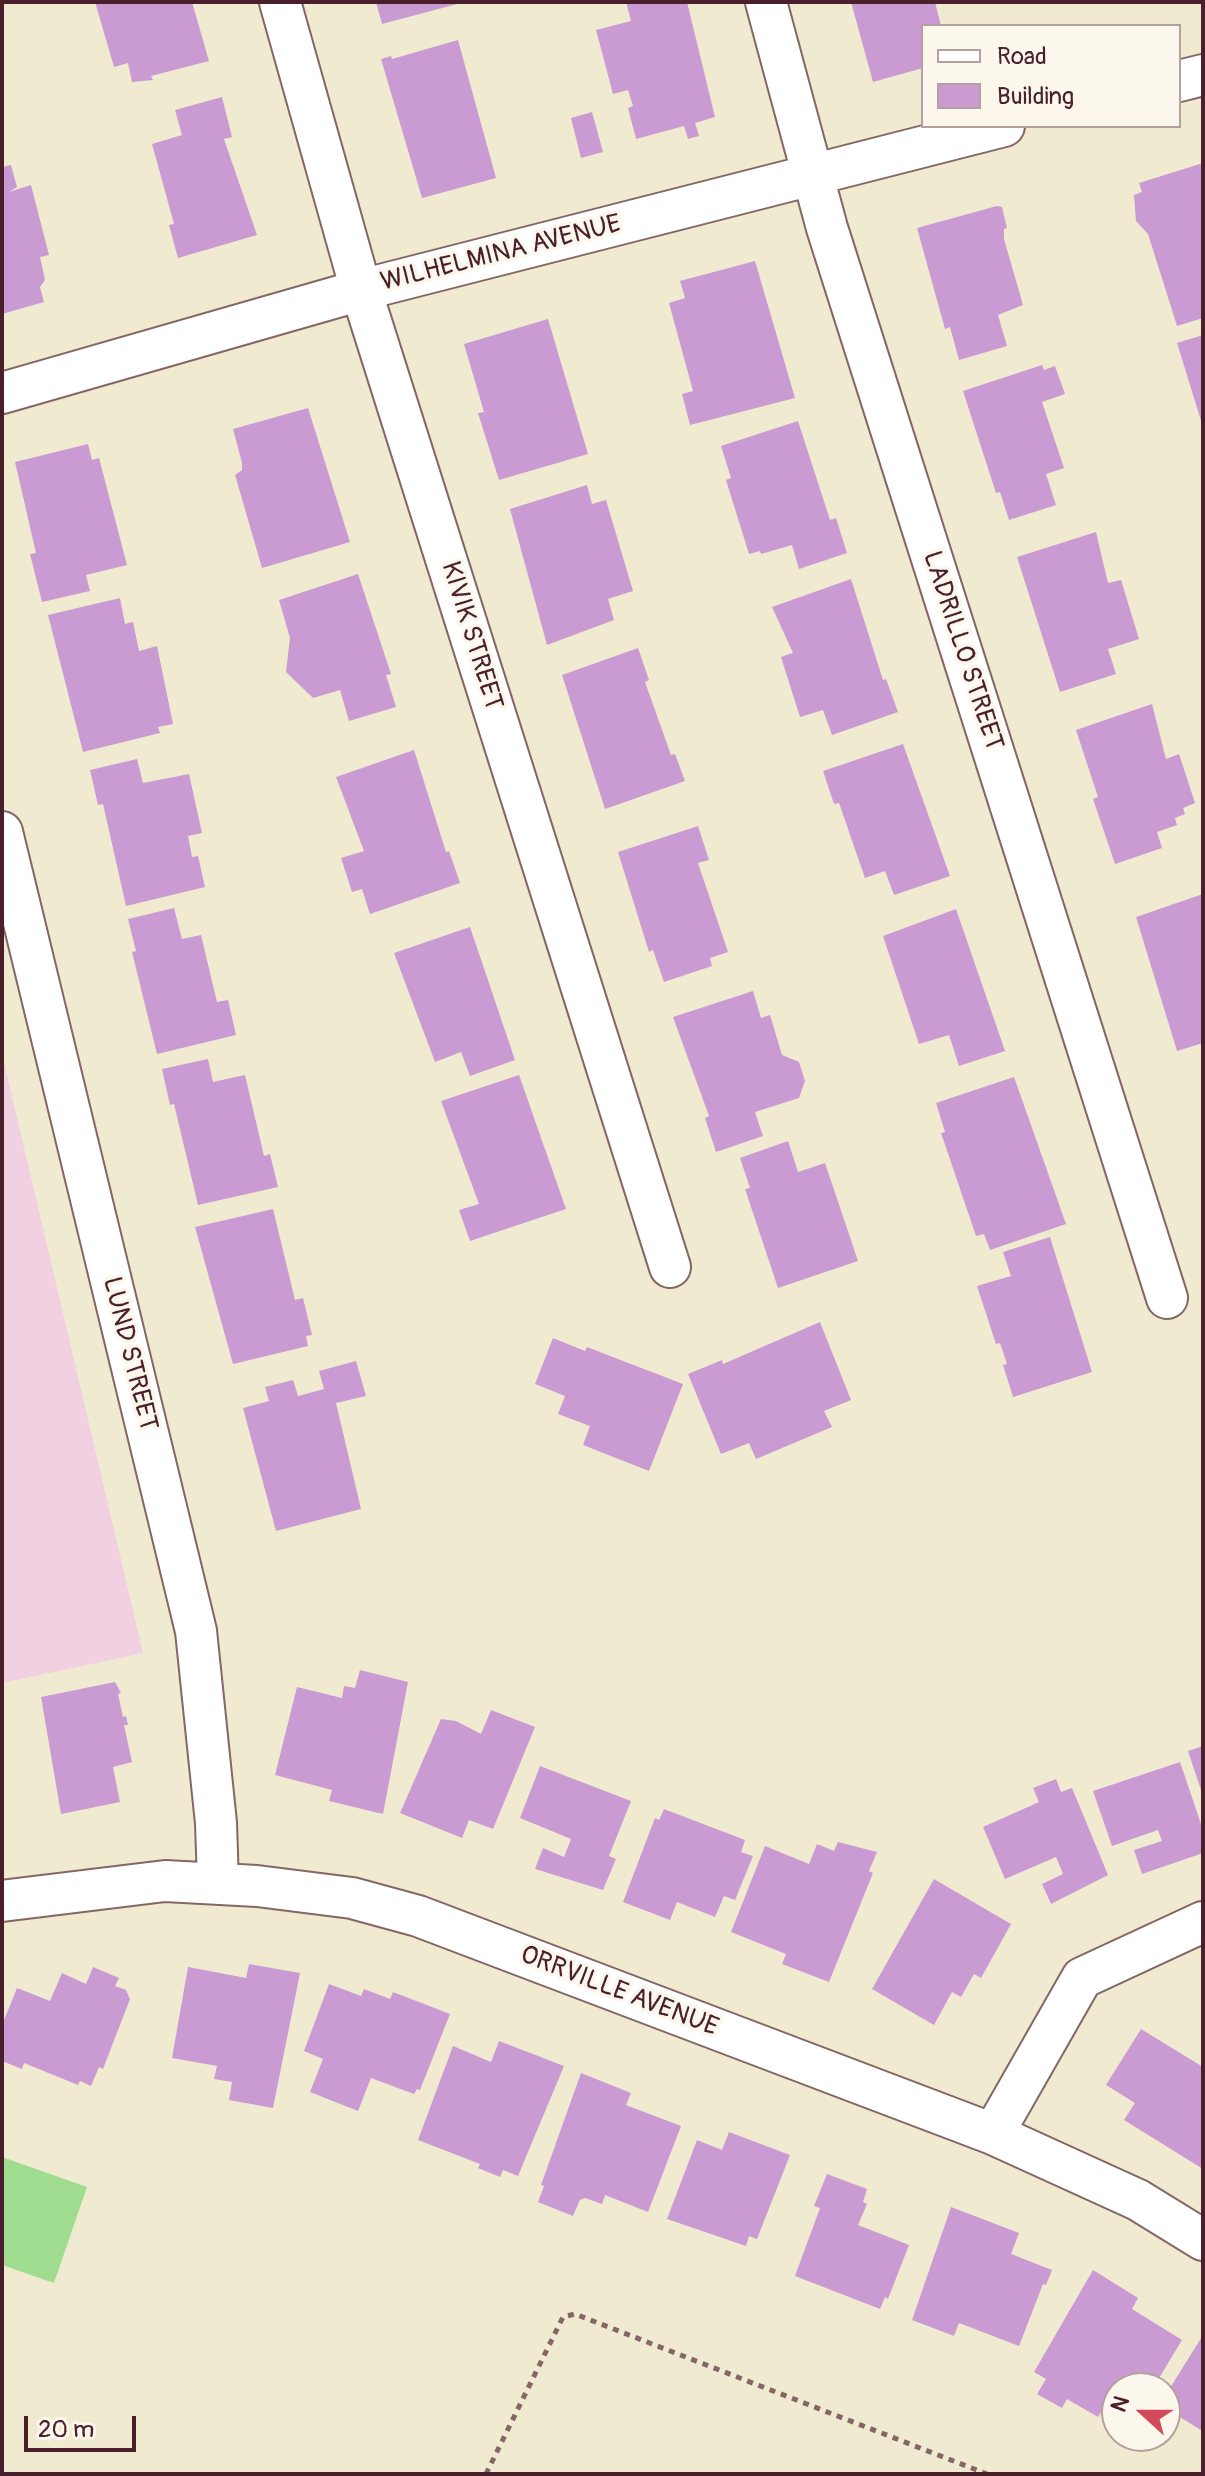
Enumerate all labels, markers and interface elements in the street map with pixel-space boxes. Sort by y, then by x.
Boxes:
legend [921,24,1181,128]
text: Road [997,42,1047,71]
text: Building [997,82,1074,111]
street label: WILHELMINA AVENUE [378,209,624,299]
street label: LADRILLO STREET [915,547,1009,755]
street label: KIVIK STREET [434,558,508,714]
street label: LUND STREET [95,1274,163,1434]
street label: ORRVILLE AVENUE [516,1940,722,2044]
north arrow [1101,2372,1181,2452]
text: N [1105,2392,1136,2416]
scale bar [28,2400,140,2450]
text: 20 m [38,2415,94,2444]

